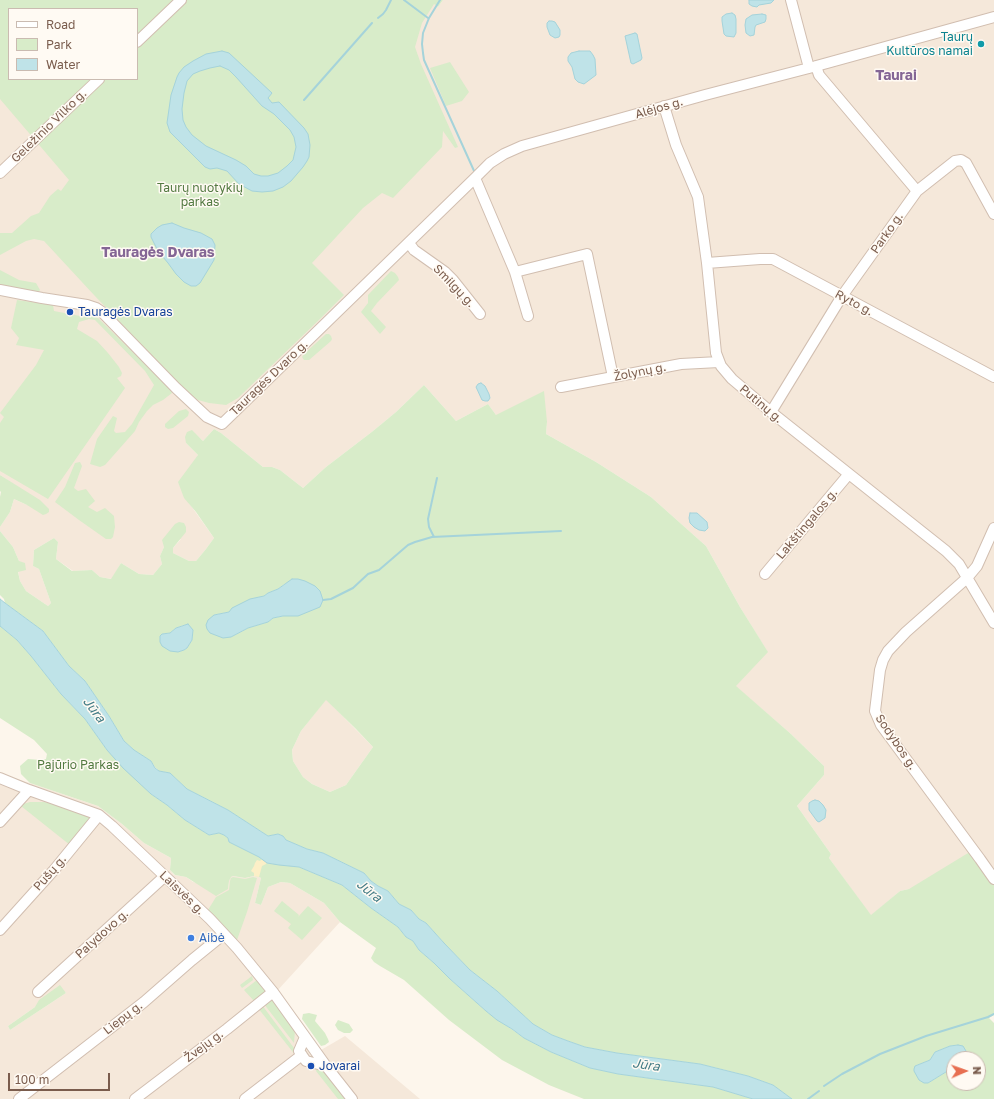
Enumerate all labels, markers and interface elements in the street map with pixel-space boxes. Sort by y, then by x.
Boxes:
legend [8,8,138,80]
text: Road [46,17,75,32]
place label: Taurų Kultūros namai [886,30,973,58]
text: Park [46,37,72,52]
marker: Taurų Kultūros namai [976,39,986,49]
text: Water [46,57,80,72]
district label: Taurai [875,68,917,84]
street label: Geležinio Vilko g. [8,86,90,166]
street label: Alėjos g. [633,94,685,122]
park label: Taurų nuotykių parkas [157,181,243,209]
street label: Parko g. [868,210,906,256]
district label: Tauragės Dvaras [101,245,215,261]
street label: Smilgų g. [430,262,478,310]
street label: Ryto g. [832,287,876,319]
place label: Tauragės Dvaras [78,305,173,319]
marker: Tauragės Dvaras [65,307,75,317]
street label: Tauragės Dvaro g. [227,337,311,419]
street label: Žolynų g. [613,360,667,384]
street label: Putinų g. [737,382,785,426]
street label: Lakštingalos g. [773,486,841,562]
water label: Jūra [80,694,108,726]
street label: Sodybos g. [872,711,920,773]
park label: Pajūrio Parkas [37,758,119,772]
street label: Pušų g. [31,852,69,894]
street label: Laisvės g. [156,868,208,918]
water label: Jūra [353,876,385,906]
street label: Palydovo g. [72,906,132,962]
place label: Aibė [199,931,225,945]
marker: Aibė [186,933,196,943]
street label: Liepų g. [101,998,145,1038]
street label: Žvejų g. [182,1027,226,1065]
north arrow [946,1051,986,1091]
water label: Jūra [631,1055,661,1075]
place label: Jovarai [319,1059,360,1073]
marker: Jovarai [306,1061,316,1071]
scale bar [10,1065,112,1091]
text: N [971,1066,984,1075]
text: 100 m [15,1072,49,1087]

